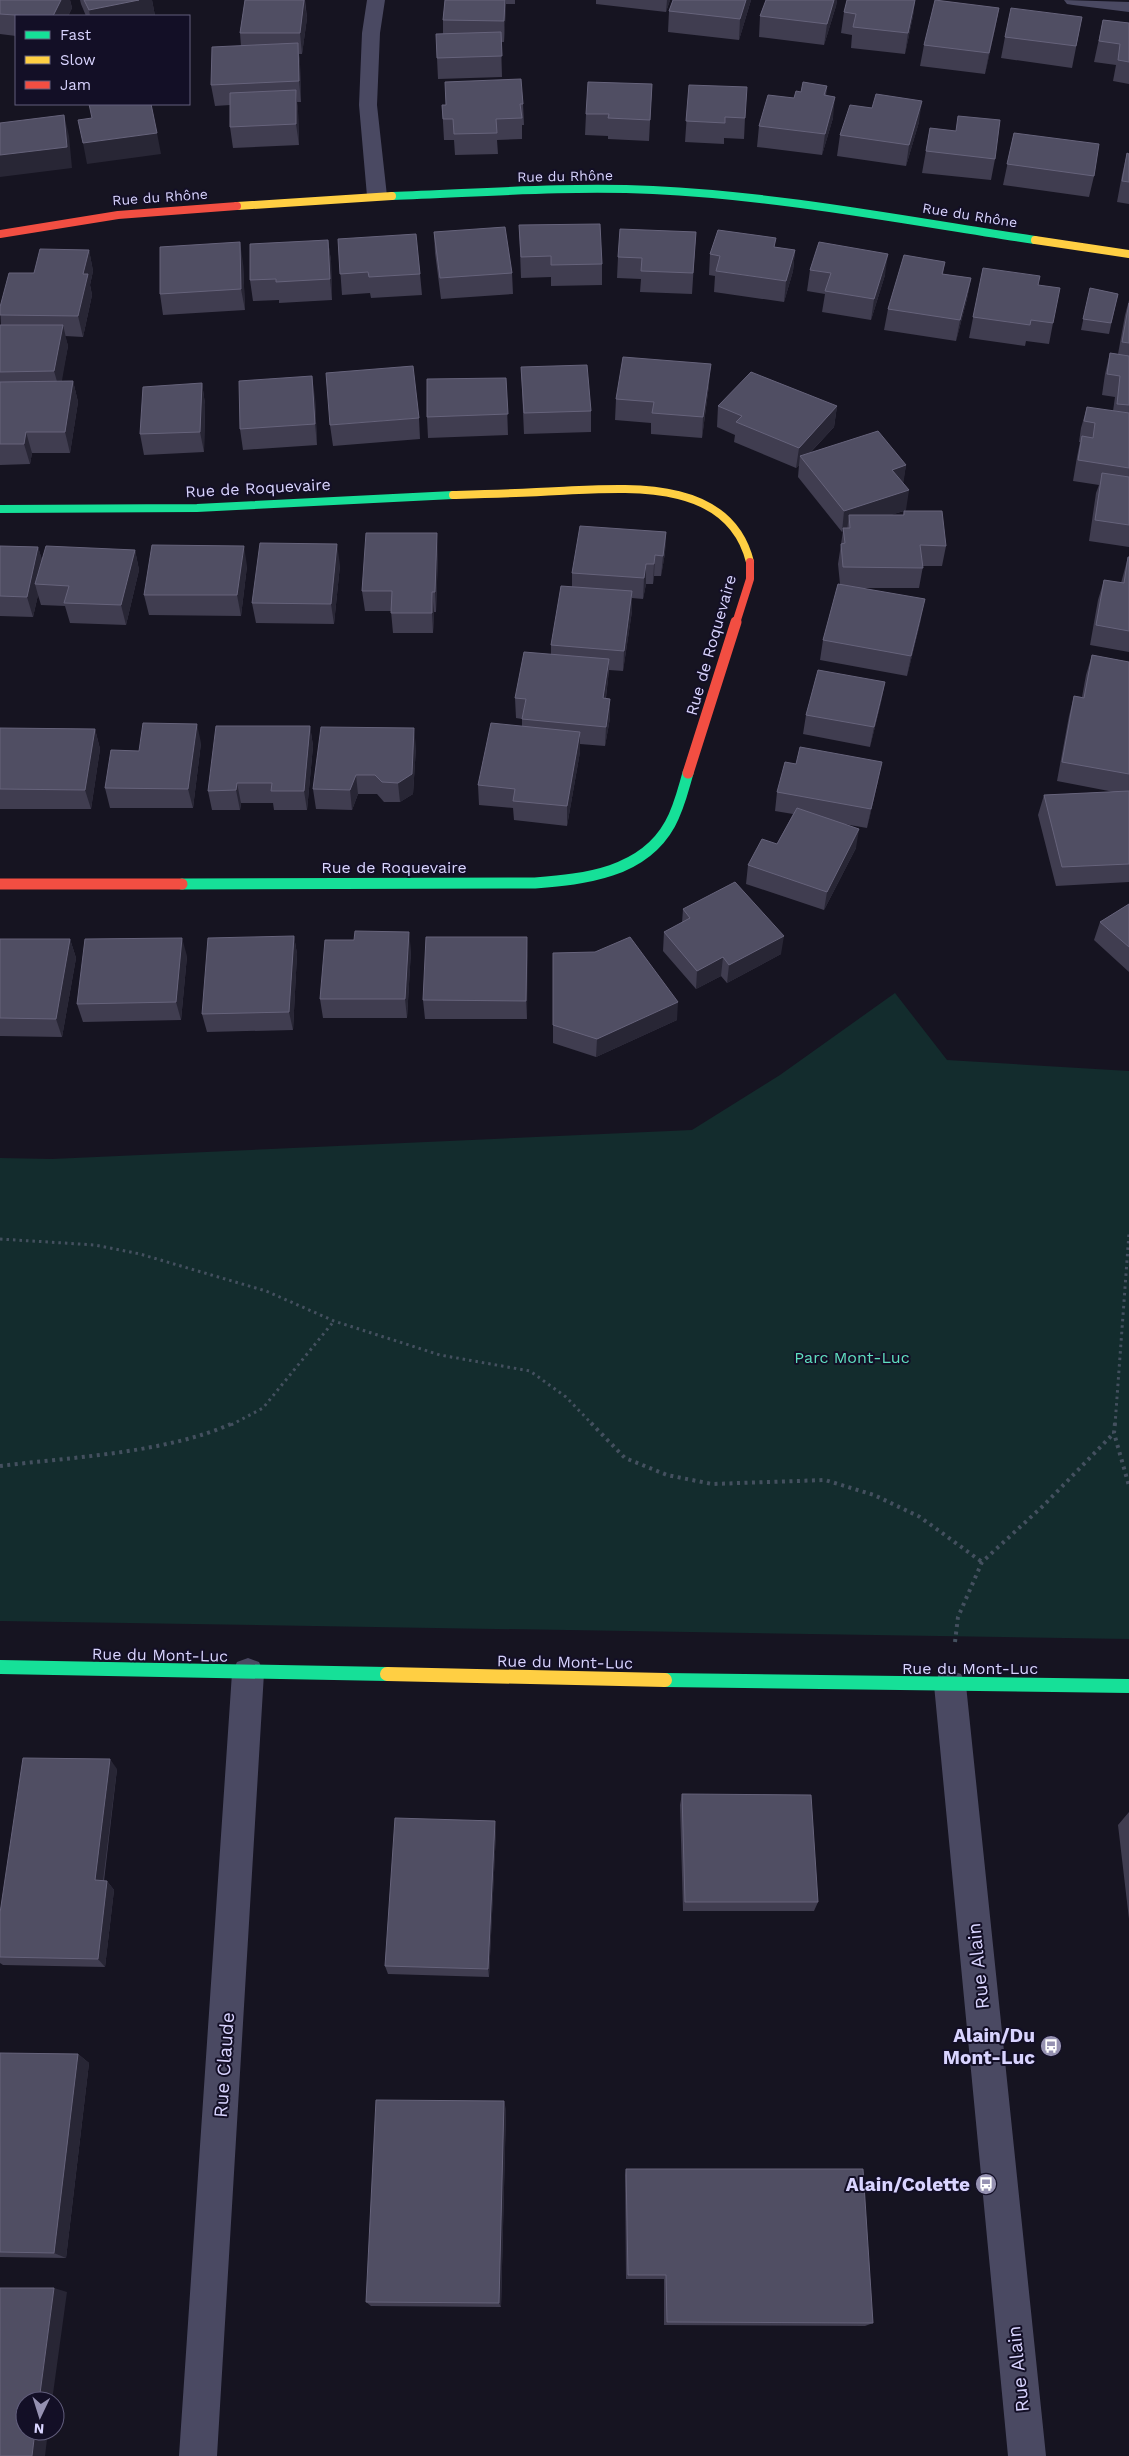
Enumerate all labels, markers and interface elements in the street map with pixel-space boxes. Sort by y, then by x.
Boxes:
legend [15,15,190,105]
text: Fast [60,26,92,44]
text: Slow [60,51,96,69]
text: Jam [60,76,91,94]
street label: Rue du Rhône [517,167,613,185]
street label: Rue du Rhône [112,186,208,208]
street label: Rue du Rhône [921,200,1019,230]
street label: Rue de Roquevaire [185,475,331,501]
street label: Rue de Roquevaire [682,572,740,718]
street label: Rue de Roquevaire [321,858,467,877]
park label: Parc Mont-Luc [794,1348,910,1367]
street label: Rue du Mont-Luc [92,1644,228,1666]
street label: Rue du Mont-Luc [497,1651,633,1673]
street label: Rue du Mont-Luc [902,1659,1038,1678]
street label: Rue Alain [962,1922,994,2010]
street label: Rue Claude [209,2011,239,2119]
place label: Alain/Du Mont-Luc [943,2024,1035,2069]
bus stop icon: Alain/Du Mont-Luc [1039,2034,1063,2058]
bus stop icon: Alain/Colette [974,2172,998,2196]
place label: Alain/Colette [846,2173,970,2196]
street label: Rue Alain [1002,2325,1034,2413]
north arrow [15,2391,65,2441]
text: N [33,2421,45,2437]

